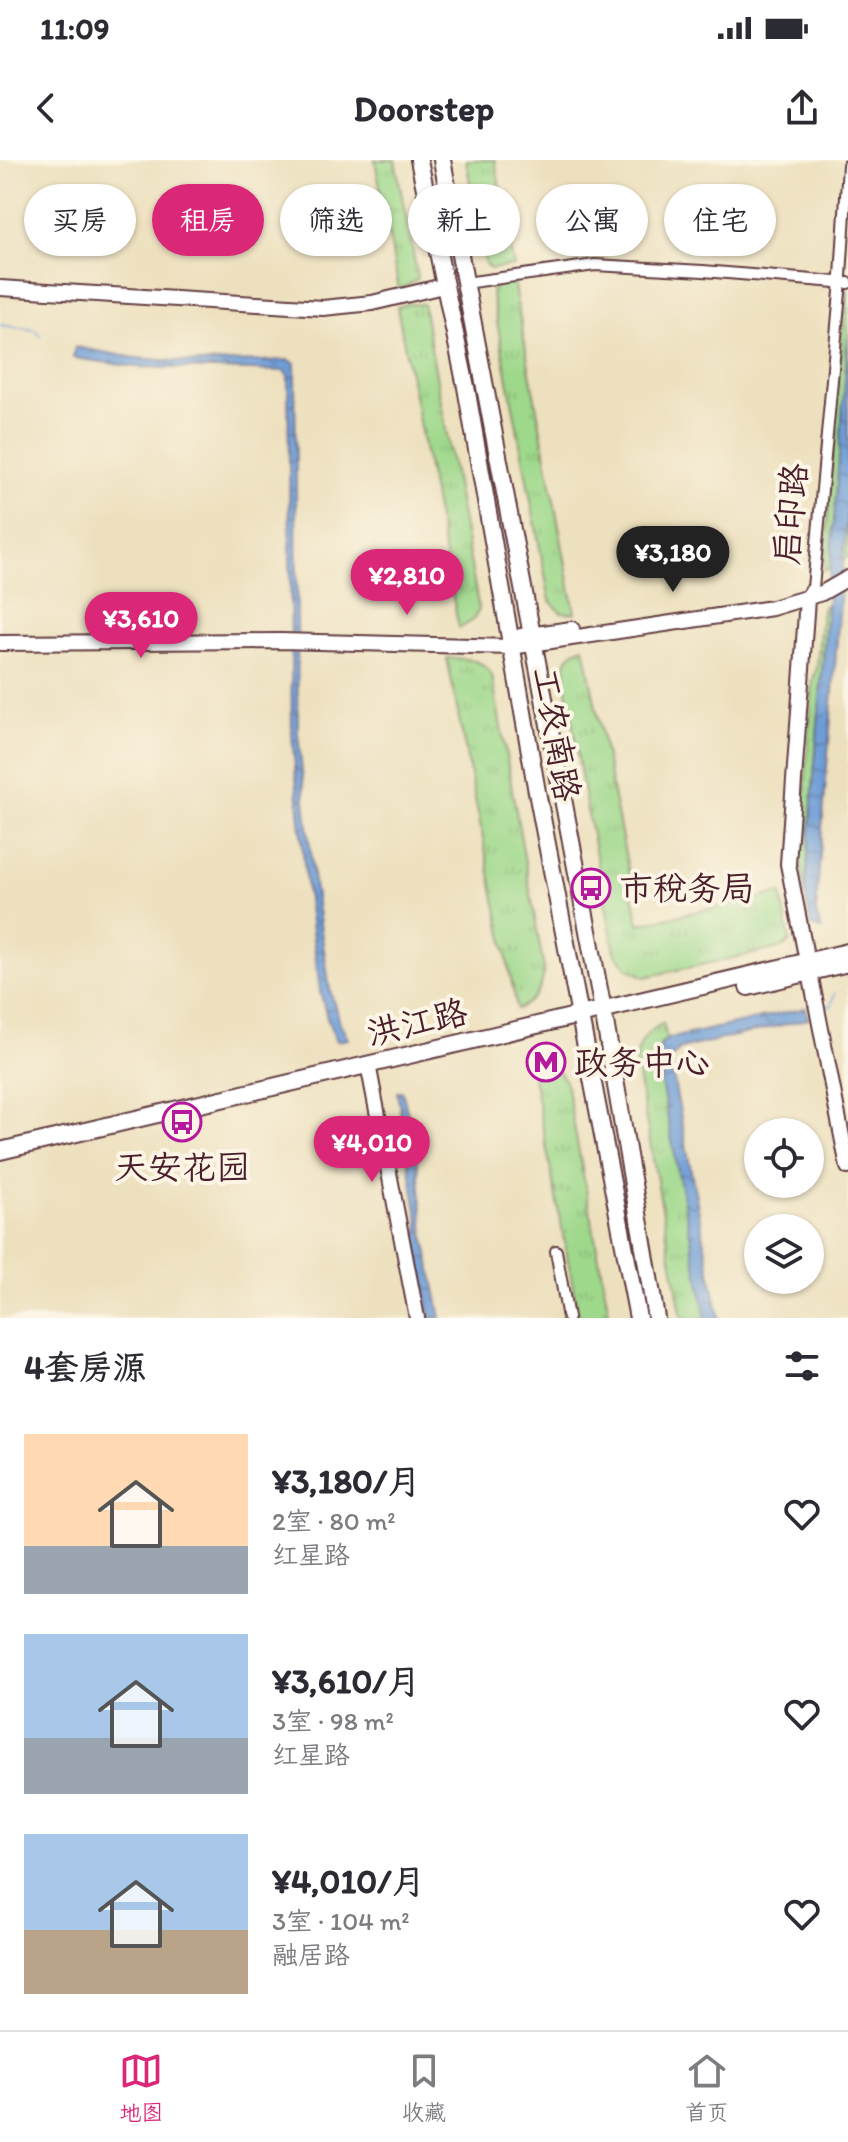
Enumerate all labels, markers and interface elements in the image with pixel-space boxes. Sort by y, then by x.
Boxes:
text: 11:09 [40,10,109,47]
icon: back [24,86,68,130]
icon: share [780,86,824,130]
text: Doorstep [354,87,494,130]
chip: 买房 [24,184,136,256]
chip: 租房 [152,184,264,256]
chip: 筛选 [280,184,392,256]
chip: 新上 [408,184,520,256]
chip: 公寓 [536,184,648,256]
chip: 住宅 [664,184,776,256]
street label: 启印路 [766,461,815,567]
pin: ¥3,180 [608,526,738,594]
text: ¥3,180 [634,536,712,568]
pin: ¥2,810 [342,549,472,617]
text: ¥2,810 [369,559,445,591]
pin: ¥3,610 [76,592,206,660]
text: ¥3,610 [103,602,179,634]
street label: 工农南路 [525,664,589,805]
bus stop icon: 市税务局 [570,867,612,909]
place label: 市税务局 [619,868,755,909]
street label: 洪江路 [363,991,471,1054]
metro station icon: 政务中心 [525,1041,567,1083]
place label: 政务中心 [574,1042,710,1083]
bus stop icon: 天安花园 [161,1101,203,1143]
pin: ¥4,010 [307,1116,437,1184]
map controls [744,1118,824,1294]
button: locate [744,1118,824,1198]
text: ¥4,010 [332,1126,412,1158]
place label: 天安花园 [114,1147,250,1188]
button: layers [744,1214,824,1294]
icon: filters [780,1344,824,1388]
text: 4套房源 [24,1347,146,1388]
text: ¥3,180/月 [272,1461,421,1502]
icon: home [88,1466,184,1562]
icon: heart [780,1492,824,1536]
text: 2室 · 80 m² [272,1505,396,1537]
text: 红星路 [272,1539,350,1571]
text: ¥3,610/月 [272,1661,421,1702]
icon: home [88,1666,184,1762]
icon: heart [780,1692,824,1736]
text: 3室 · 98 m² [272,1705,394,1737]
text: 红星路 [272,1739,350,1771]
text: ¥4,010/月 [272,1861,426,1902]
icon: home [88,1866,184,1962]
icon: heart [780,1892,824,1936]
text: 3室 · 104 m² [272,1905,410,1937]
text: 融居路 [272,1939,350,1971]
tab: 地图 [119,2049,163,2126]
tab: 收藏 [402,2049,446,2126]
tab: 首页 [685,2049,729,2126]

